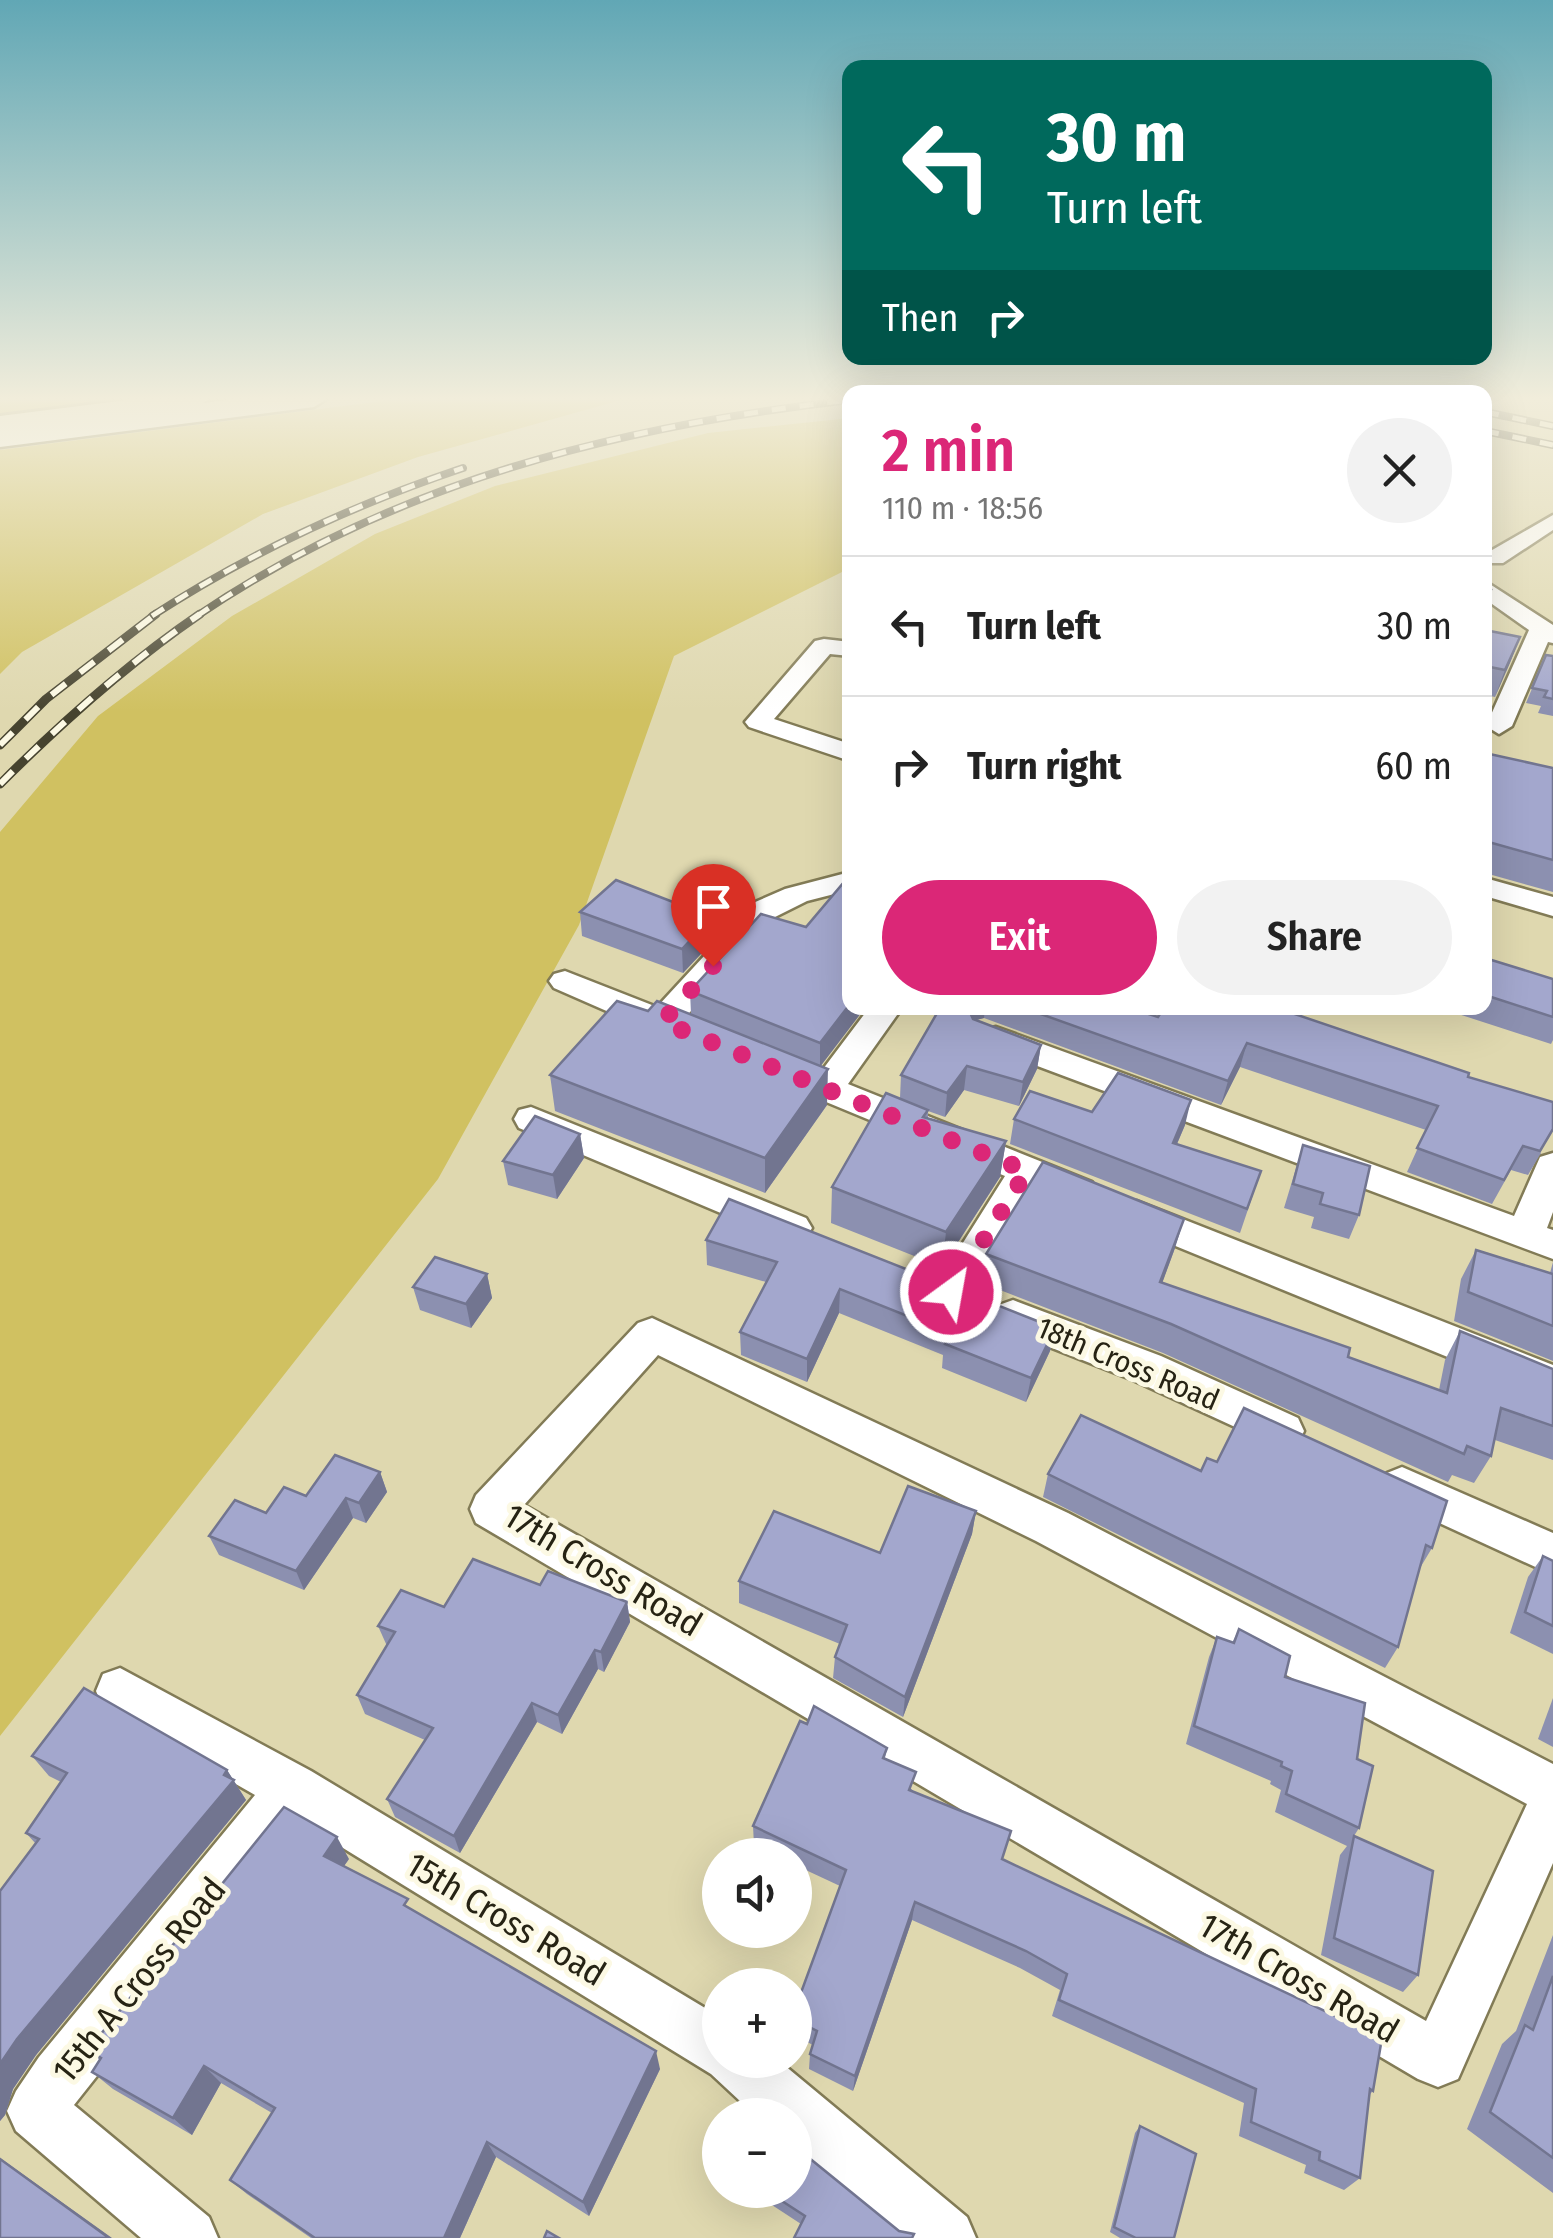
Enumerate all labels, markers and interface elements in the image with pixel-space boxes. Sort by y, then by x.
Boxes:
text: 30 m [1047,96,1186,180]
icon: left [882,100,1012,230]
text: Turn left [1047,181,1202,235]
icon: right [978,290,1033,345]
text: Then [882,295,958,341]
text: 2 min [882,415,1015,487]
button: close [1347,418,1452,523]
text: 110 m · 18:56 [882,489,1043,527]
icon: left [882,599,937,654]
text: Turn left [967,603,1101,649]
text: 30 m [1377,603,1452,649]
icon: right [882,739,937,794]
text: Turn right [967,743,1121,789]
text: 60 m [1375,743,1452,789]
pin [671,864,756,967]
icon: arrive [686,879,741,934]
button: Exit [882,880,1157,995]
button: Share [1177,880,1452,995]
position arrow [899,1240,1003,1344]
street label: 18th Cross Road [1032,1310,1224,1418]
street label: 17th Cross Road [497,1495,709,1645]
map controls [702,1838,812,2208]
button: sound [702,1838,812,1948]
street label: 15th Cross Road [399,1843,613,1995]
street label: 15th A Cross Road [44,1869,234,2091]
street label: 17th Cross Road [1192,1904,1406,2052]
button: + [702,1968,812,2078]
button: − [702,2098,812,2208]

